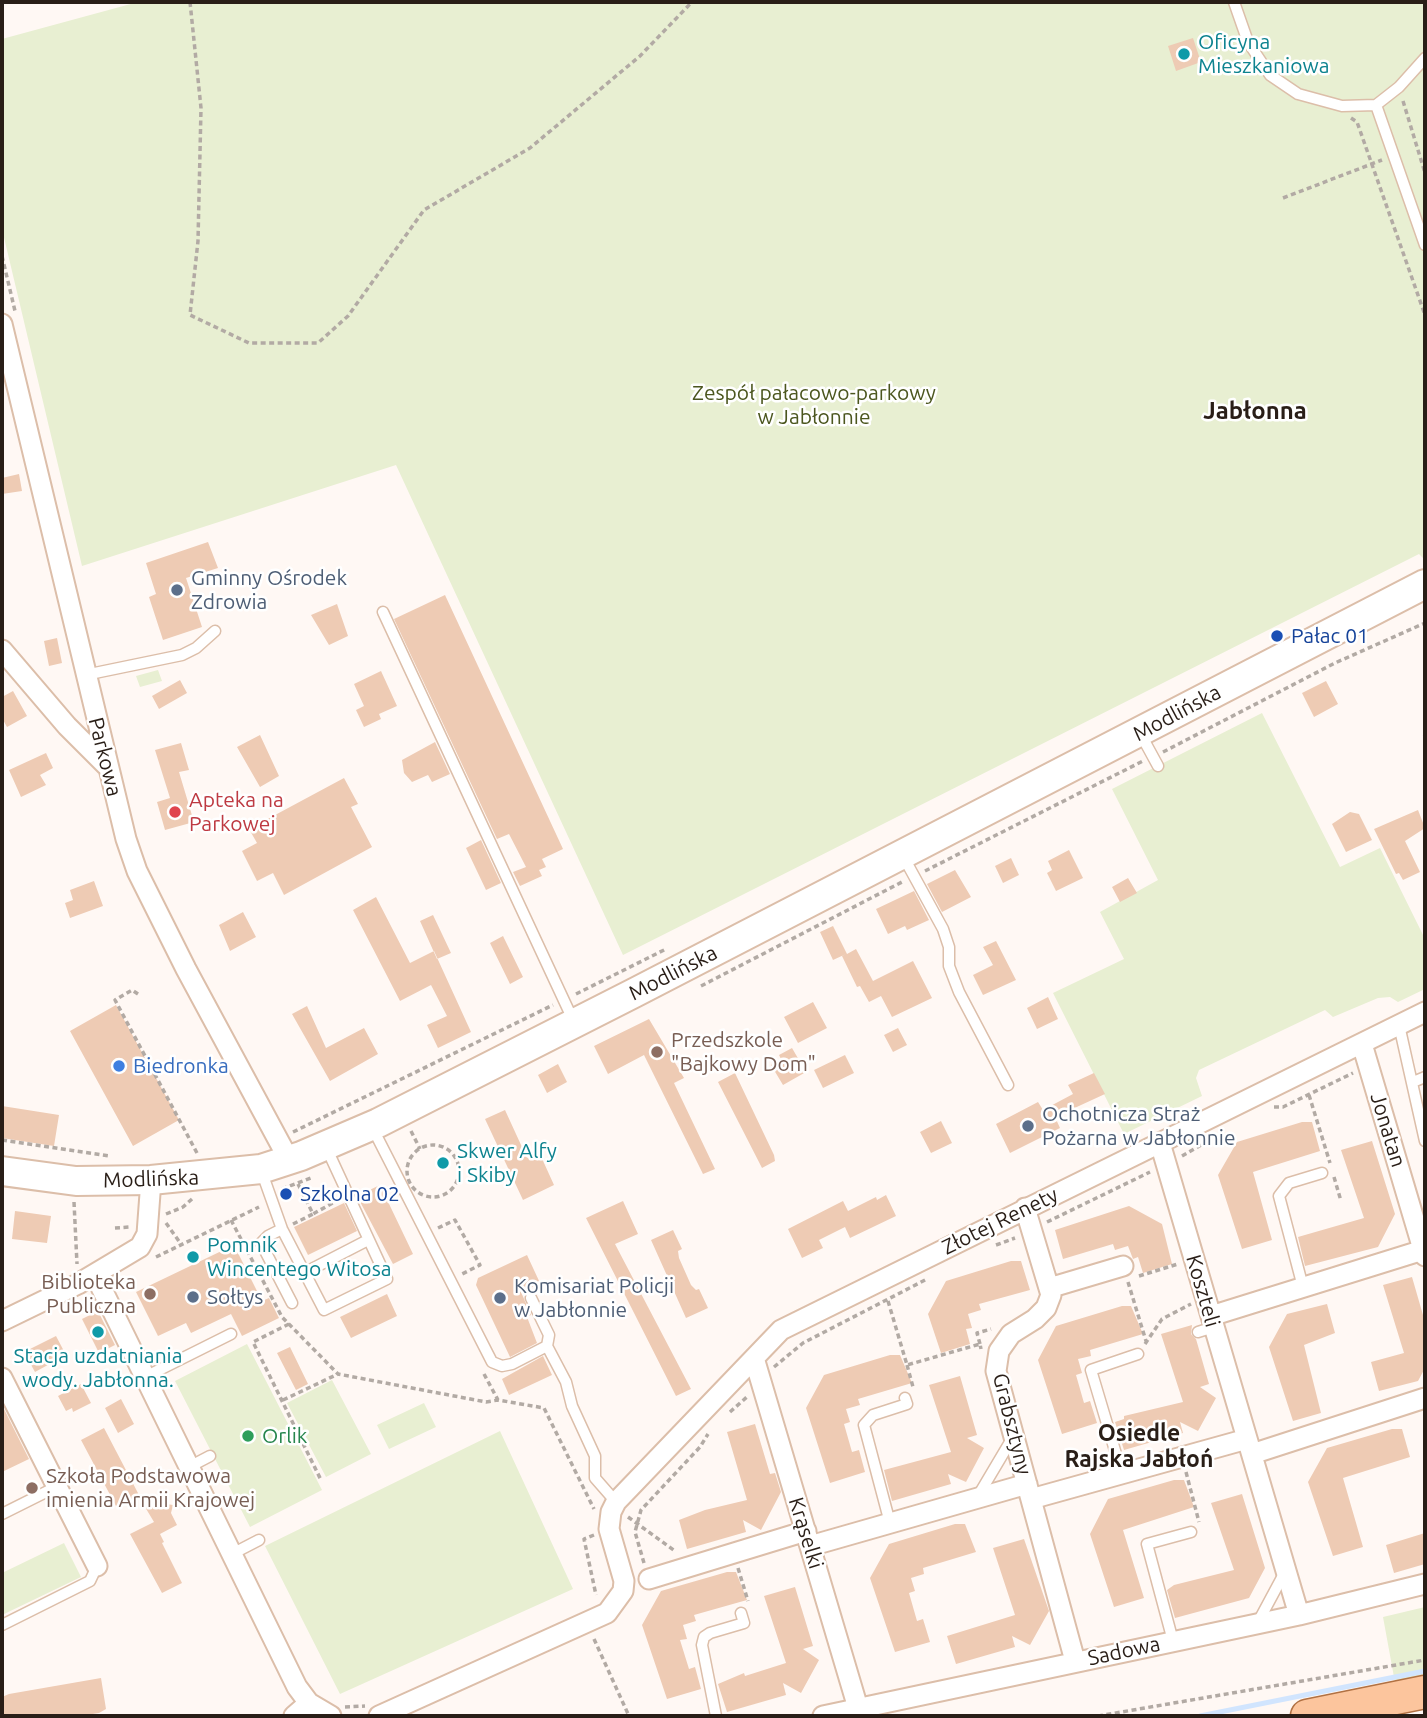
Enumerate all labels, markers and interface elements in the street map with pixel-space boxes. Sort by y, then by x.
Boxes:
place label: Oficyna Mieszkaniowa [1198,29,1330,79]
marker: Oficyna Mieszkaniowa [1176,46,1192,62]
park label: Zespół pałacowo-parkowy w Jabłonnie [692,380,936,430]
district label: Jabłonna [1203,397,1307,425]
place label: Gminny Ośrodek Zdrowia [191,565,347,615]
marker: Gminny Ośrodek Zdrowia [169,582,185,598]
place label: Pałac 01 [1291,623,1369,649]
marker: Pałac 01 [1269,628,1285,644]
street label: Modlińska [1129,679,1225,747]
street label: Parkowa [83,715,127,799]
place label: Apteka na Parkowej [189,787,284,837]
marker: Apteka na Parkowej [167,804,183,820]
street label: Modlińska [625,940,721,1006]
place label: Przedszkole "Bajkowy Dom" [671,1027,816,1077]
marker: Przedszkole "Bajkowy Dom" [649,1044,665,1060]
place label: Biedronka [133,1053,229,1079]
marker: Biedronka [111,1058,127,1074]
street label: Jonatan [1365,1090,1411,1170]
place label: Ochotnicza Straż Pożarna w Jabłonnie [1042,1101,1235,1151]
marker: Ochotnicza Straż Pożarna w Jabłonnie [1020,1118,1036,1134]
place label: Skwer Alfy i Skiby [457,1138,557,1188]
marker: Skwer Alfy i Skiby [435,1155,451,1171]
street label: Modlińska [103,1165,199,1193]
place label: Szkolna 02 [300,1181,400,1207]
street label: Złotej Renety [938,1182,1062,1260]
marker: Szkolna 02 [278,1186,294,1202]
place label: Pomnik Wincentego Witosa [207,1232,392,1282]
marker: Pomnik Wincentego Witosa [185,1249,201,1265]
street label: Koszteli [1181,1252,1225,1330]
place label: Biblioteka Publiczna [41,1269,136,1319]
place label: Komisariat Policji w Jabłonnie [514,1273,674,1323]
place label: Sołtys [207,1284,263,1310]
marker: Biblioteka Publiczna [142,1286,158,1302]
marker: Sołtys [185,1289,201,1305]
marker: Komisariat Policji w Jabłonnie [492,1290,508,1306]
marker: Stacja uzdatniania wody. Jabłonna. [90,1324,106,1340]
place label: Stacja uzdatniania wody. Jabłonna. [13,1343,183,1393]
street label: Grabsztyny [987,1370,1037,1478]
district label: Osiedle Rajska Jabłoń [1065,1419,1213,1473]
place label: Orlik [262,1423,307,1449]
marker: Orlik [240,1428,256,1444]
place label: Szkoła Podstawowa imienia Armii Krajowej [46,1463,255,1513]
marker: Szkoła Podstawowa imienia Armii Krajowej [24,1480,40,1496]
street label: Krąselki [783,1494,829,1572]
street label: Sadowa [1085,1631,1163,1671]

